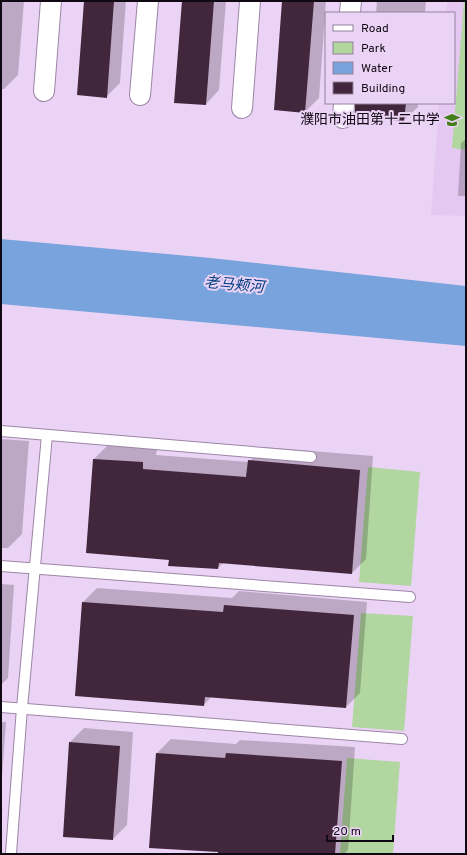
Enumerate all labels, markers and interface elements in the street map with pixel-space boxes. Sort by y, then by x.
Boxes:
legend [325,12,455,104]
text: Road [361,21,389,37]
text: Park [361,41,386,57]
text: Water [361,61,393,77]
text: Building [361,81,405,97]
place label: 濮阳市油田第十二中学 [300,111,440,129]
school or university icon: 濮阳市油田第十二中学 [443,111,461,129]
water label: 老马颊河 [203,274,268,298]
scale bar [327,817,393,843]
text: 20 m [333,824,361,840]

